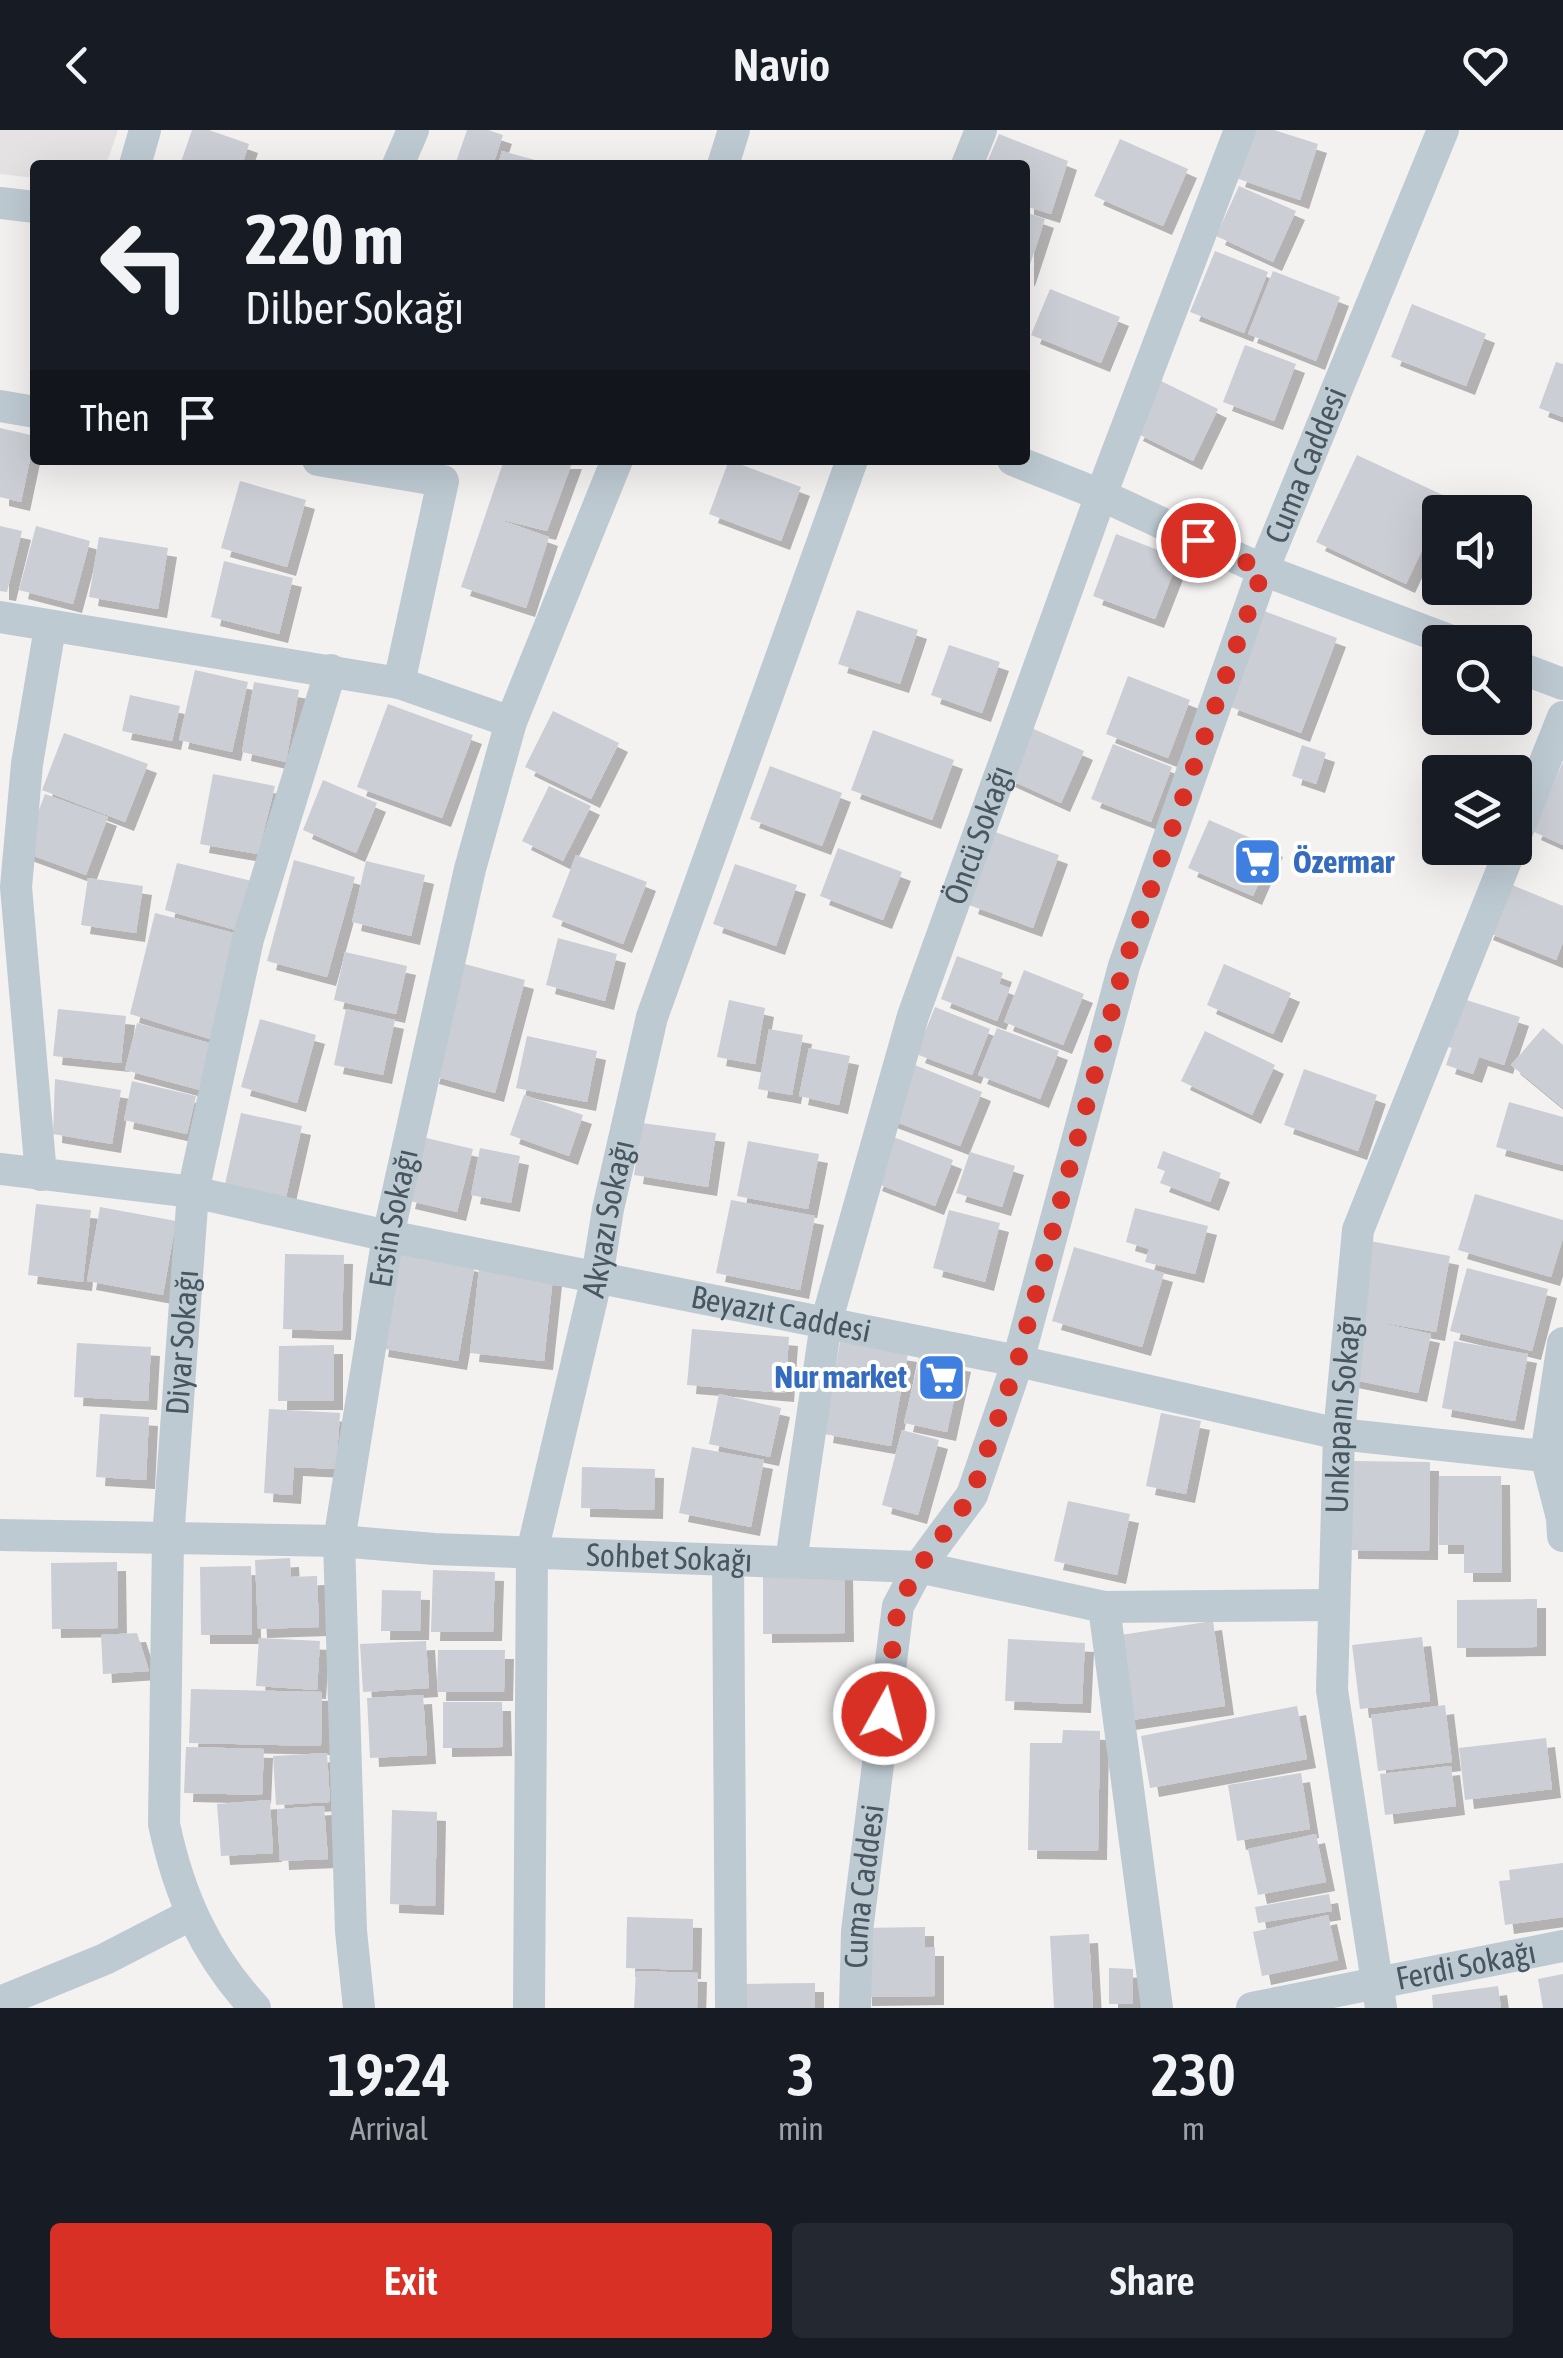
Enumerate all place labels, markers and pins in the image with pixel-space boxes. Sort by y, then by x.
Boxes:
pin [1156,498,1241,583]
supermarket icon: Özermar [1232,836,1284,888]
place label: Özermar [1293,843,1395,880]
supermarket icon: Nur market [916,1351,968,1403]
place label: Nur market [774,1358,908,1395]

